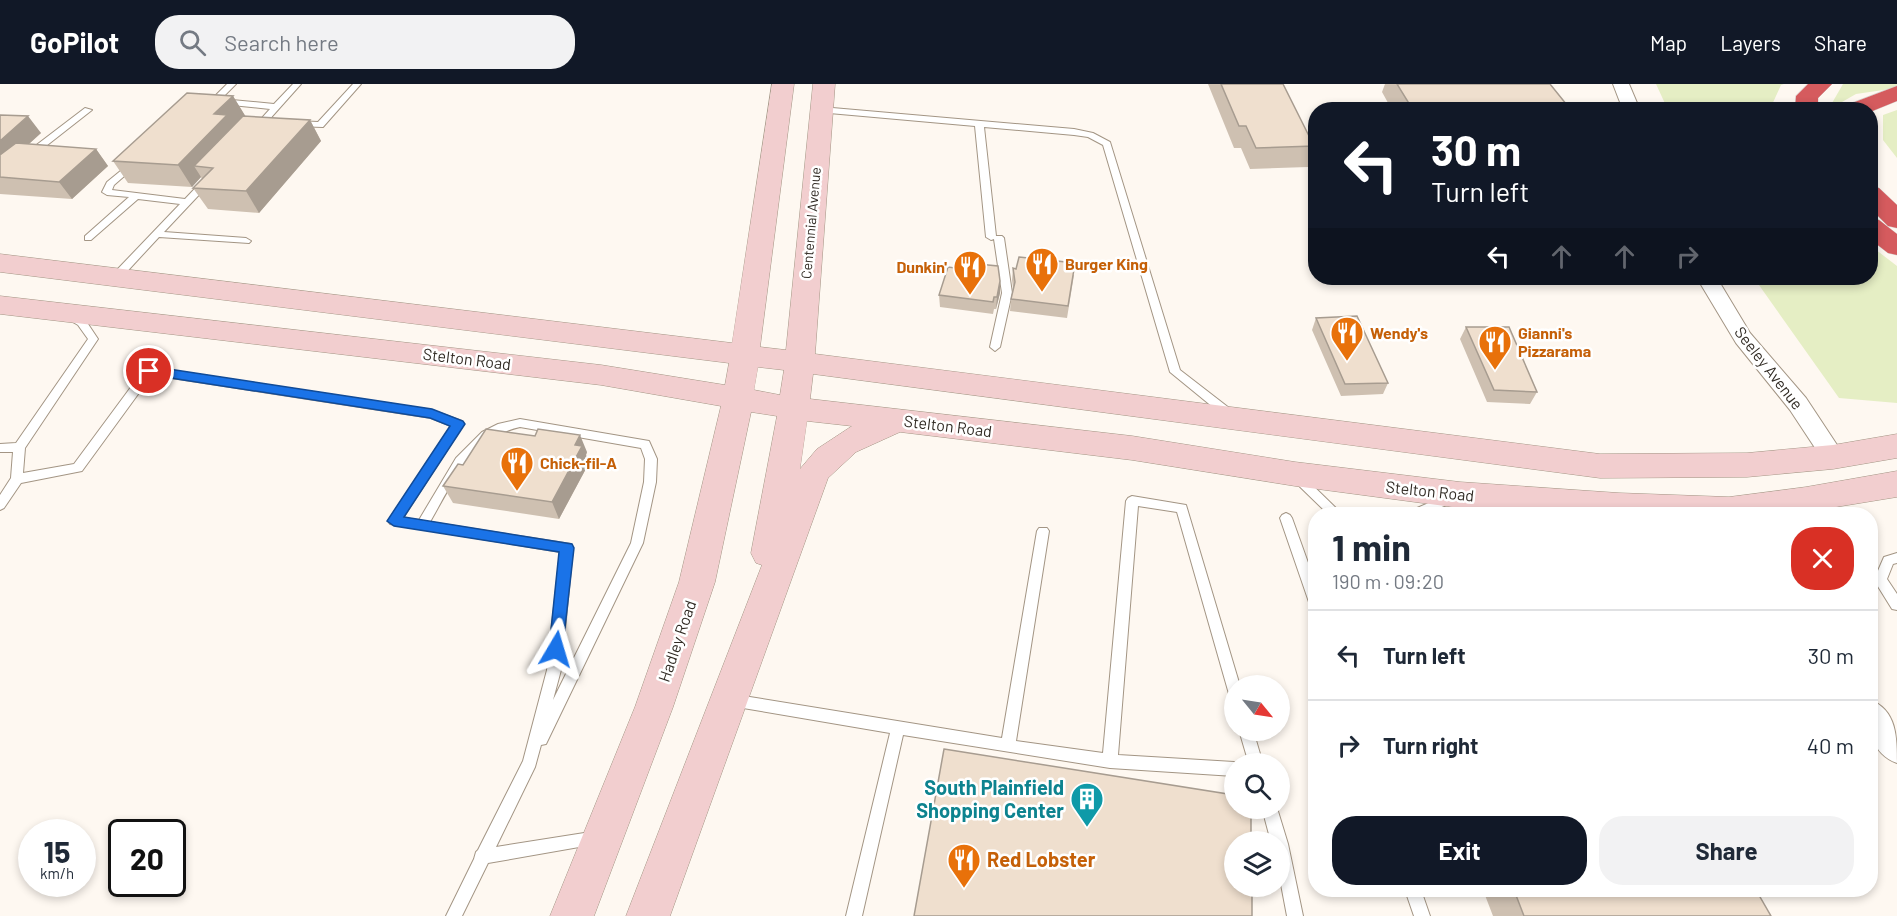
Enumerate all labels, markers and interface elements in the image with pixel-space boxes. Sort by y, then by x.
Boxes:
search box [155,15,575,69]
text: GoPilot [30,25,119,59]
icon: search [176,26,209,59]
text: Search here [224,29,339,55]
text: Map [1650,30,1687,55]
text: Layers [1720,30,1781,55]
text: Share [1814,30,1867,55]
text: 30 m [1431,124,1521,174]
icon: left [1332,126,1410,204]
street label: Centennial Avenue [797,166,824,280]
text: Turn left [1431,175,1529,207]
icon: left [1482,240,1515,273]
icon: ahead [1545,240,1578,273]
icon: ahead [1608,240,1641,273]
icon: right [1671,240,1704,273]
restaurant icon: Burger King [1024,246,1060,293]
restaurant icon: Dunkin' [952,249,988,296]
place label: Burger King [1065,254,1148,273]
place label: Dunkin' [896,257,947,276]
restaurant icon: Wendy's [1329,315,1365,362]
place label: Wendy's [1370,323,1428,342]
place label: Gianni's Pizzarama [1518,323,1591,360]
street label: Seeley Avenue [1731,323,1808,413]
restaurant icon: Gianni's Pizzarama [1477,324,1513,371]
street label: Stelton Road [422,344,512,373]
pin [123,345,174,396]
icon: arrive [132,354,165,387]
street label: Stelton Road [903,411,993,440]
restaurant icon: Chick-fil-A [499,445,535,492]
place label: Chick-fil-A [540,453,617,472]
street label: Stelton Road [1385,476,1475,505]
text: 1 min [1332,525,1411,568]
button: close [1791,527,1854,590]
text: 190 m · 09:20 [1332,569,1444,593]
street label: Hadley Road [654,597,699,684]
position arrow [524,617,588,681]
icon: left [1332,639,1365,672]
text: Turn left [1383,642,1466,668]
text: 30 m [1808,642,1854,668]
north arrow [1224,675,1290,741]
map controls [1224,675,1290,897]
icon: right [1332,729,1365,762]
text: Turn right [1383,732,1478,758]
text: 40 m [1807,732,1854,758]
button: search [1224,753,1290,819]
place label: South Plainfield Shopping Center [916,775,1064,822]
building icon: South Plainfield Shopping Center [1069,781,1105,828]
button: Exit [1332,816,1587,885]
button: Share [1599,816,1854,885]
speed limit sign: 20 [108,819,186,897]
button: layers [1224,831,1290,897]
text: 15 [44,833,70,869]
restaurant icon: Red Lobster [946,842,982,889]
place label: Red Lobster [987,847,1096,871]
text: km/h [40,864,74,882]

